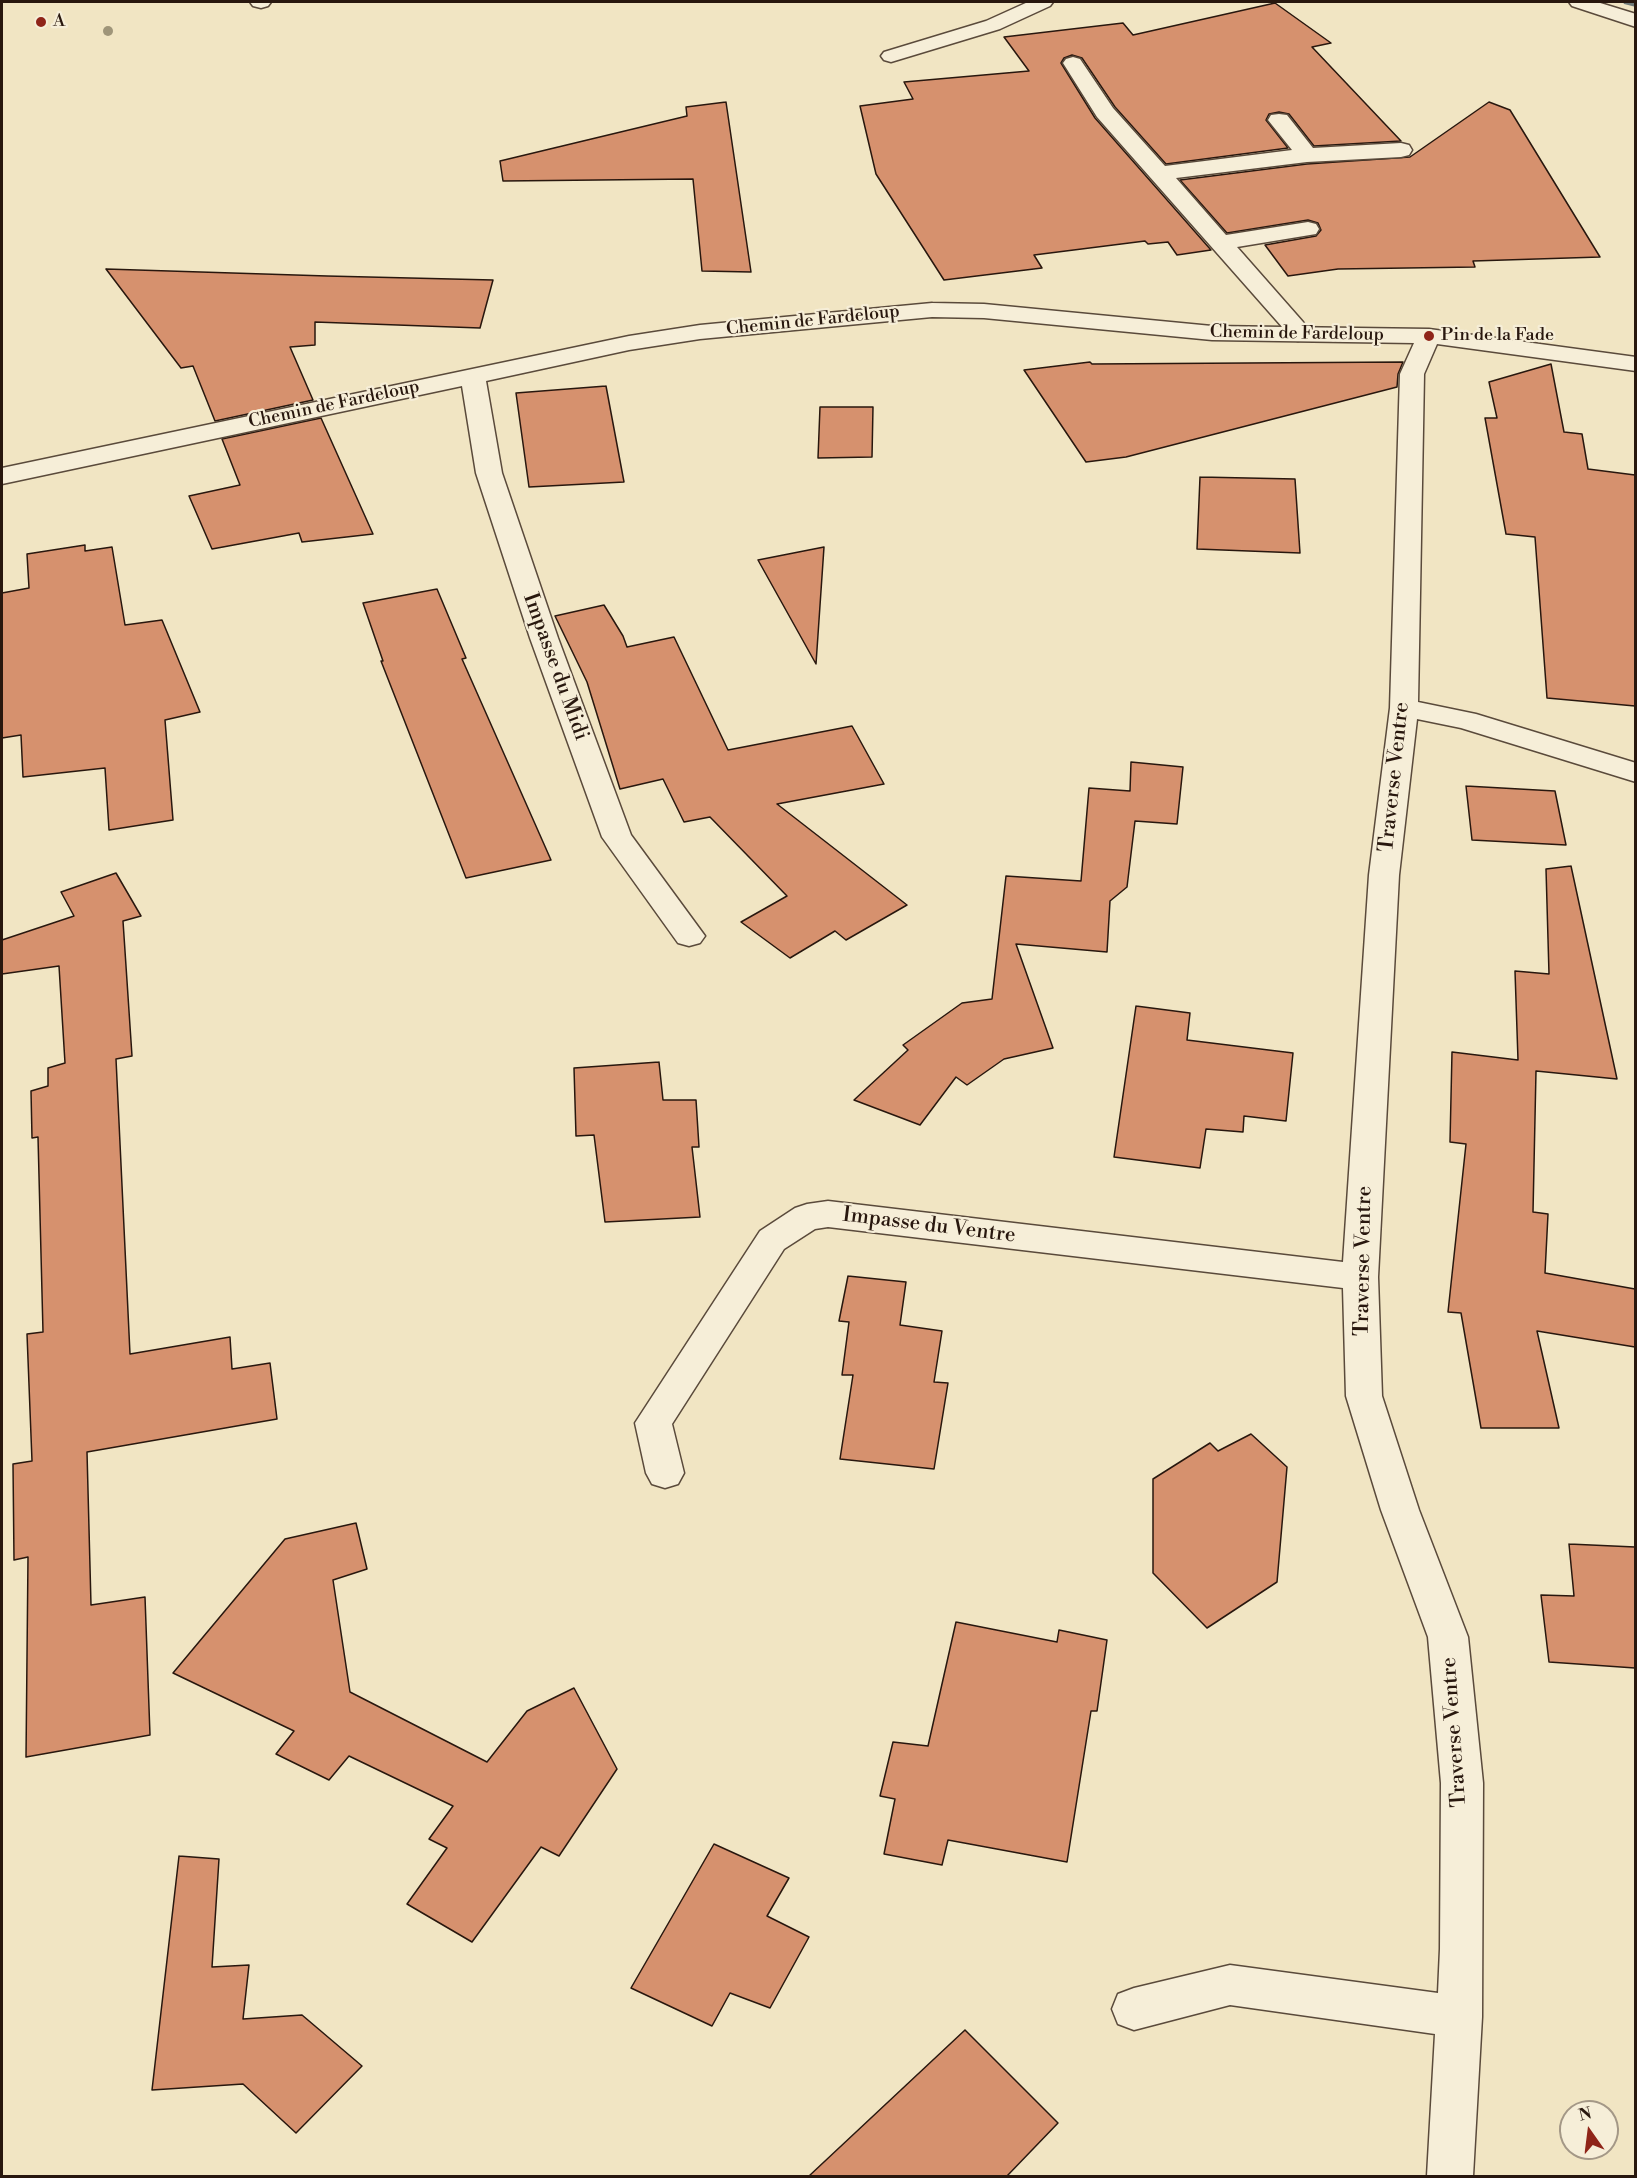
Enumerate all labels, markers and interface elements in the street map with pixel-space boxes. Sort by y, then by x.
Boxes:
place label: A [53,11,65,33]
marker: A [34,15,48,29]
street label: Chemin de Fardeloup [725,301,901,341]
street label: Chemin de Fardeloup [1210,322,1384,346]
place label: Pin de la Fade [1441,325,1554,347]
marker: Pin de la Fade [1422,329,1436,343]
street label: Chemin de Fardeloup [247,376,421,434]
street label: Impasse du Midi [517,590,593,744]
street label: Traverse Ventre [1375,701,1415,853]
street label: Traverse Ventre [1350,1186,1378,1336]
street label: Impasse du Ventre [841,1203,1017,1249]
street label: Traverse Ventre [1437,1656,1473,1808]
north arrow [1559,2100,1619,2160]
text: N [1577,2103,1594,2126]

